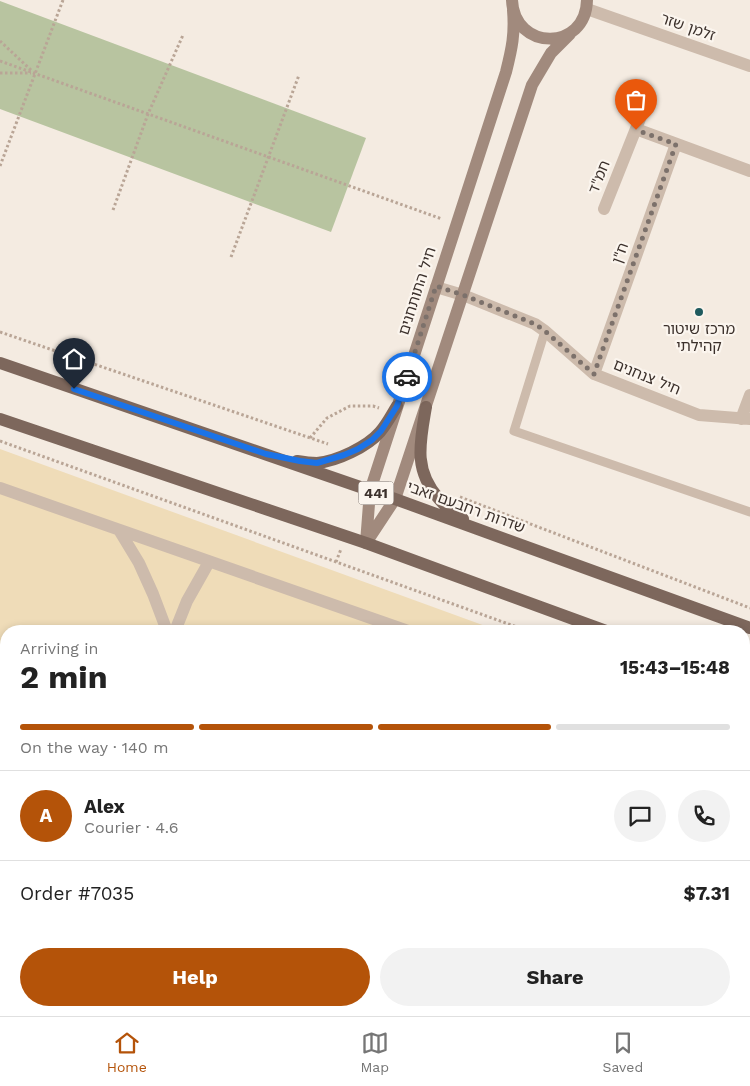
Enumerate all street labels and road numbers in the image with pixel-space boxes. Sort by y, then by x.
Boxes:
street label: זלמן שזר [658,9,718,45]
street label: חמ"ד [584,158,614,196]
street label: ח"ן [608,240,632,266]
street label: חיל התותחנים [394,245,440,337]
street label: חיל צנחנים [611,355,683,399]
street label: שדרות רחבעם זאבי [404,477,528,537]
road number: 441 [358,482,394,504]

